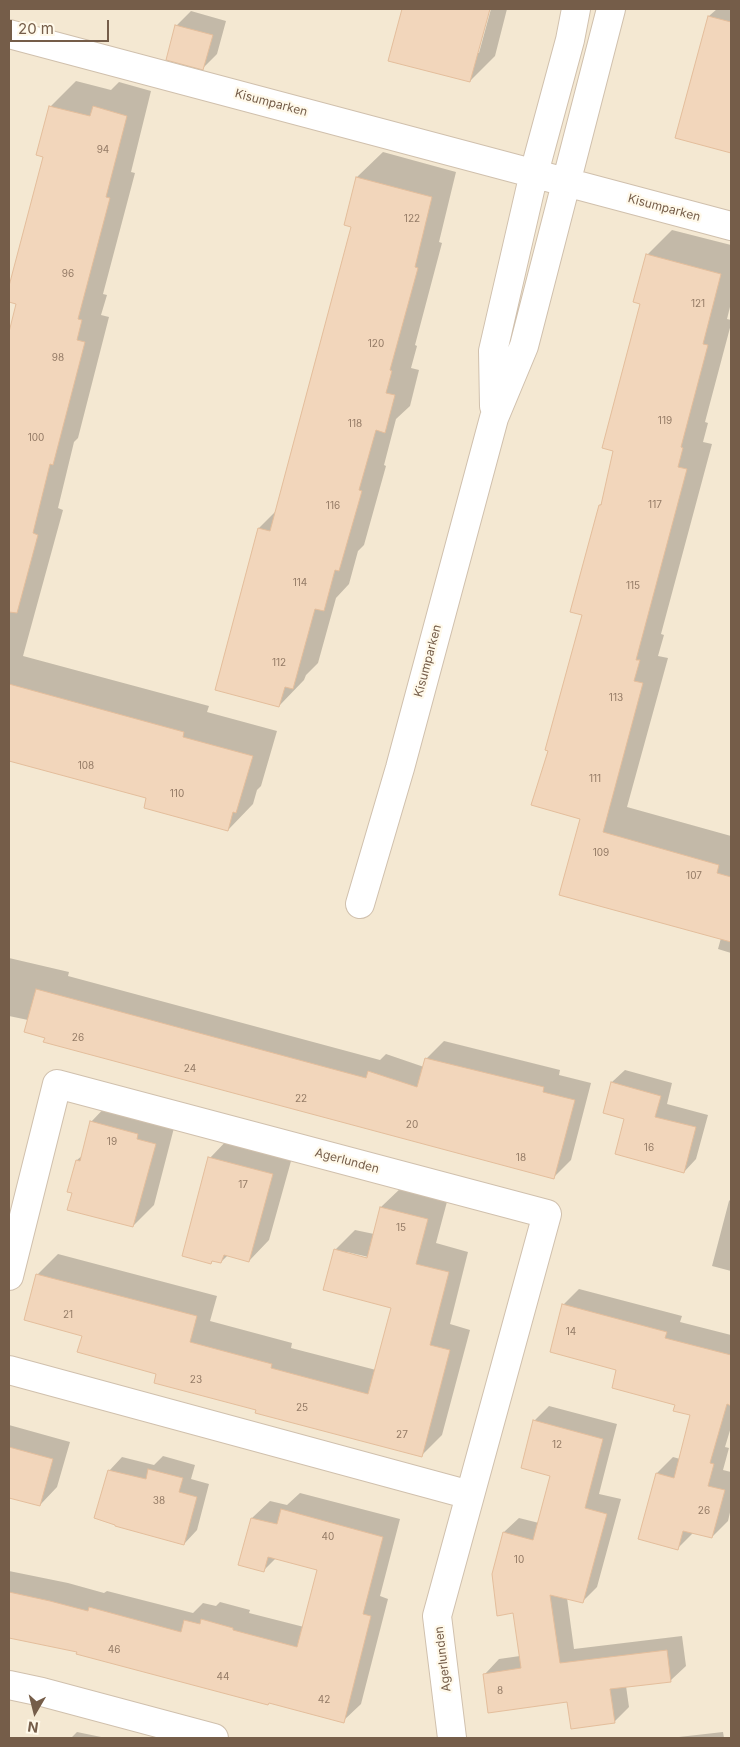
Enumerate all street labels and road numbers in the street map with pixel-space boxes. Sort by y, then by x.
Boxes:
street label: Kisumparken [233,86,309,120]
street label: Kisumparken [626,191,702,225]
street label: Kisumparken [411,623,445,699]
street label: Agerlunden [313,1146,381,1176]
street label: Agerlunden [432,1625,454,1693]

